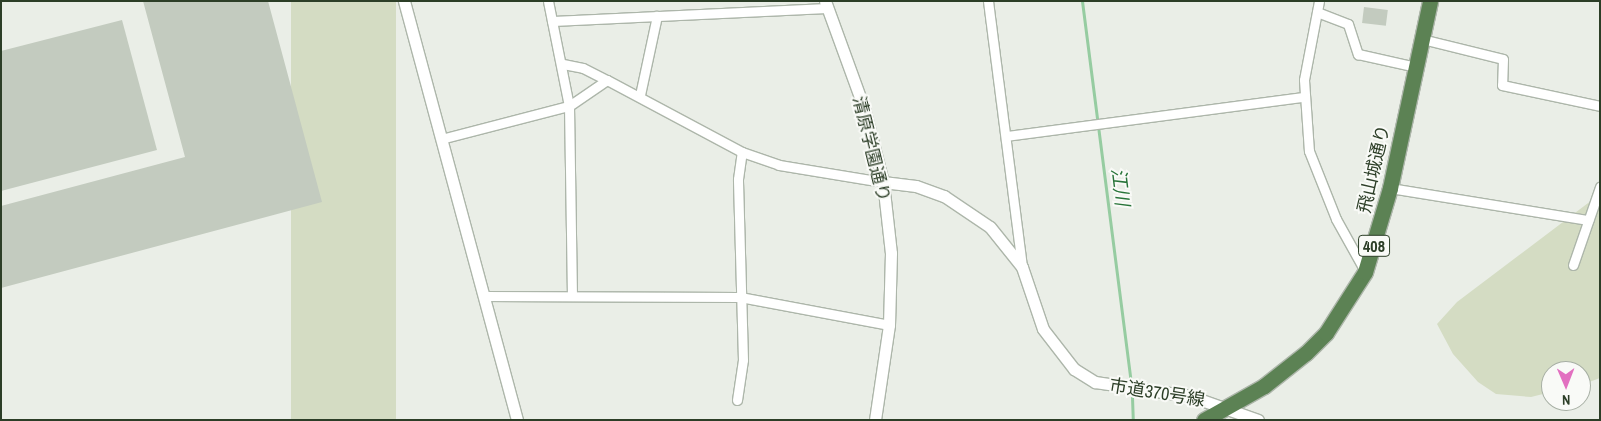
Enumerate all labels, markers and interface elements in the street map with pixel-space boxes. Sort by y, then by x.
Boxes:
street label: 清原学園通り [847,94,895,204]
street label: 飛山城通り [1353,123,1395,215]
water label: 江川 [1106,167,1134,207]
road number: 408 [1358,232,1390,260]
north arrow [1541,361,1591,411]
street label: 市道370号線 [1108,375,1206,411]
text: N [1562,391,1571,409]

